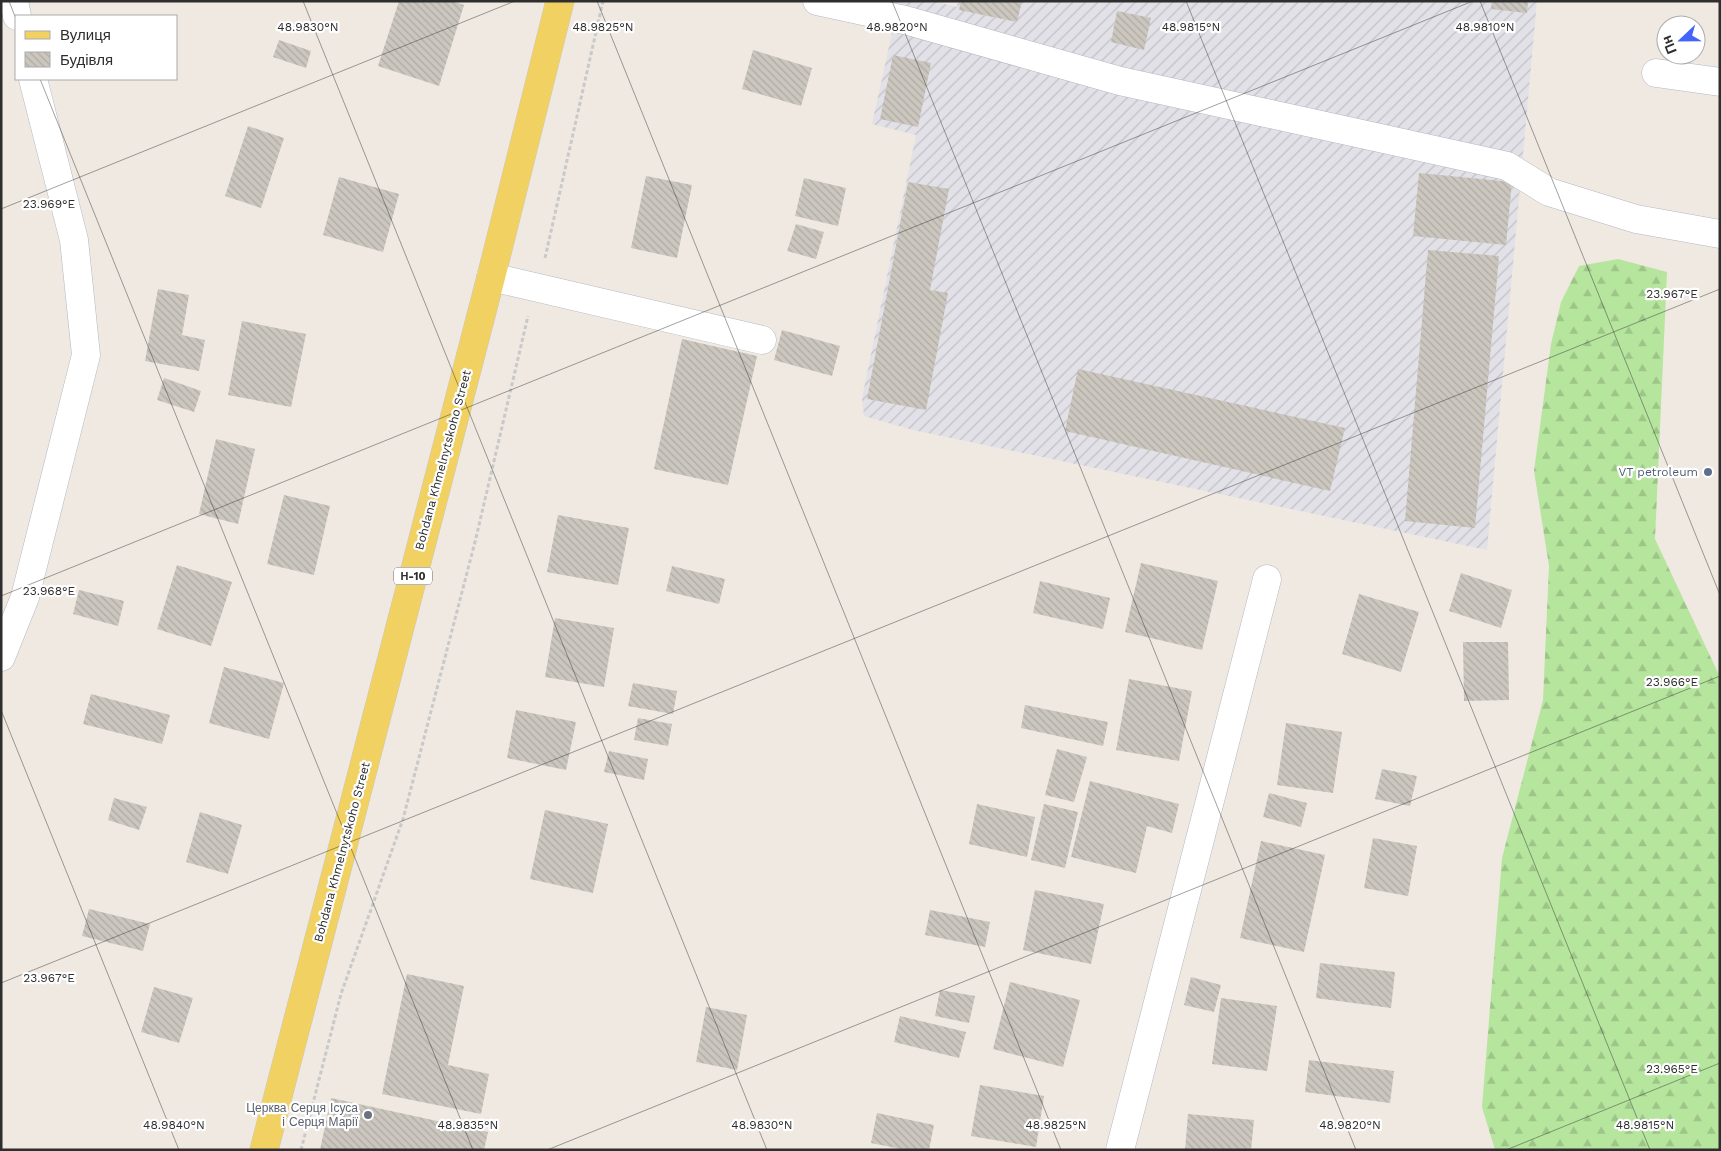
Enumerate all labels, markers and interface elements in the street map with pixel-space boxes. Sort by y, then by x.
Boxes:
legend [15,15,178,80]
north arrow [1656,15,1706,65]
text: 48.9830°N [277,20,339,34]
text: 48.9825°N [572,20,634,34]
text: 48.9820°N [866,20,928,34]
text: 48.9815°N [1162,20,1220,34]
text: 48.9810°N [1455,20,1515,34]
text: Вулиця [60,26,111,44]
text: Пн [1658,33,1680,56]
text: Будівля [60,51,113,69]
text: 23.969°E [23,197,76,211]
text: 23.967°E [1646,287,1698,301]
street label: Bohdana Khmelnytskoho Street [412,369,474,551]
place label: VT petroleum [1619,465,1698,479]
marker: VT petroleum [1702,466,1714,478]
road number: Н-10 [394,568,432,584]
text: 23.968°E [23,584,76,598]
text: 23.966°E [1646,675,1699,689]
street label: Bohdana Khmelnytskoho Street [311,761,373,943]
text: 23.967°E [23,971,75,985]
text: 23.965°E [1646,1062,1698,1076]
place label: Церква Серця Ісуса і Серця Марії [246,1101,359,1129]
marker: Церква Серця Ісуса і Серця Марії [362,1109,374,1121]
text: 48.9840°N [143,1118,205,1132]
text: 48.9835°N [438,1118,498,1132]
text: 48.9830°N [731,1118,793,1132]
text: 48.9825°N [1025,1118,1087,1132]
text: 48.9820°N [1319,1118,1381,1132]
text: 48.9815°N [1616,1118,1674,1132]

